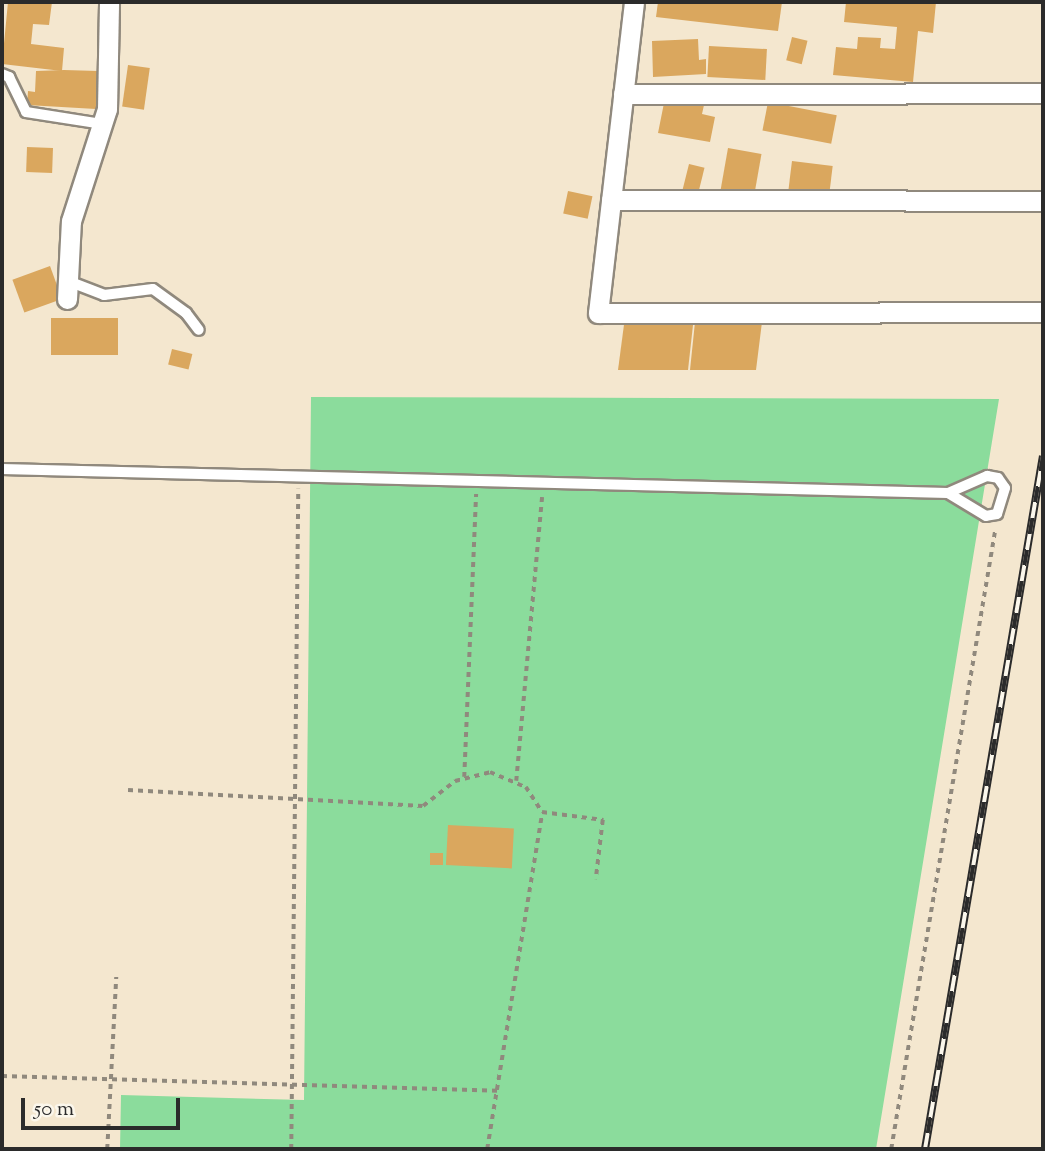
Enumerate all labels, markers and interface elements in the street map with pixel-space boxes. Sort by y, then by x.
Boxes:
scale bar [24,1084,184,1128]
text: 50 m [34,1095,74,1125]

